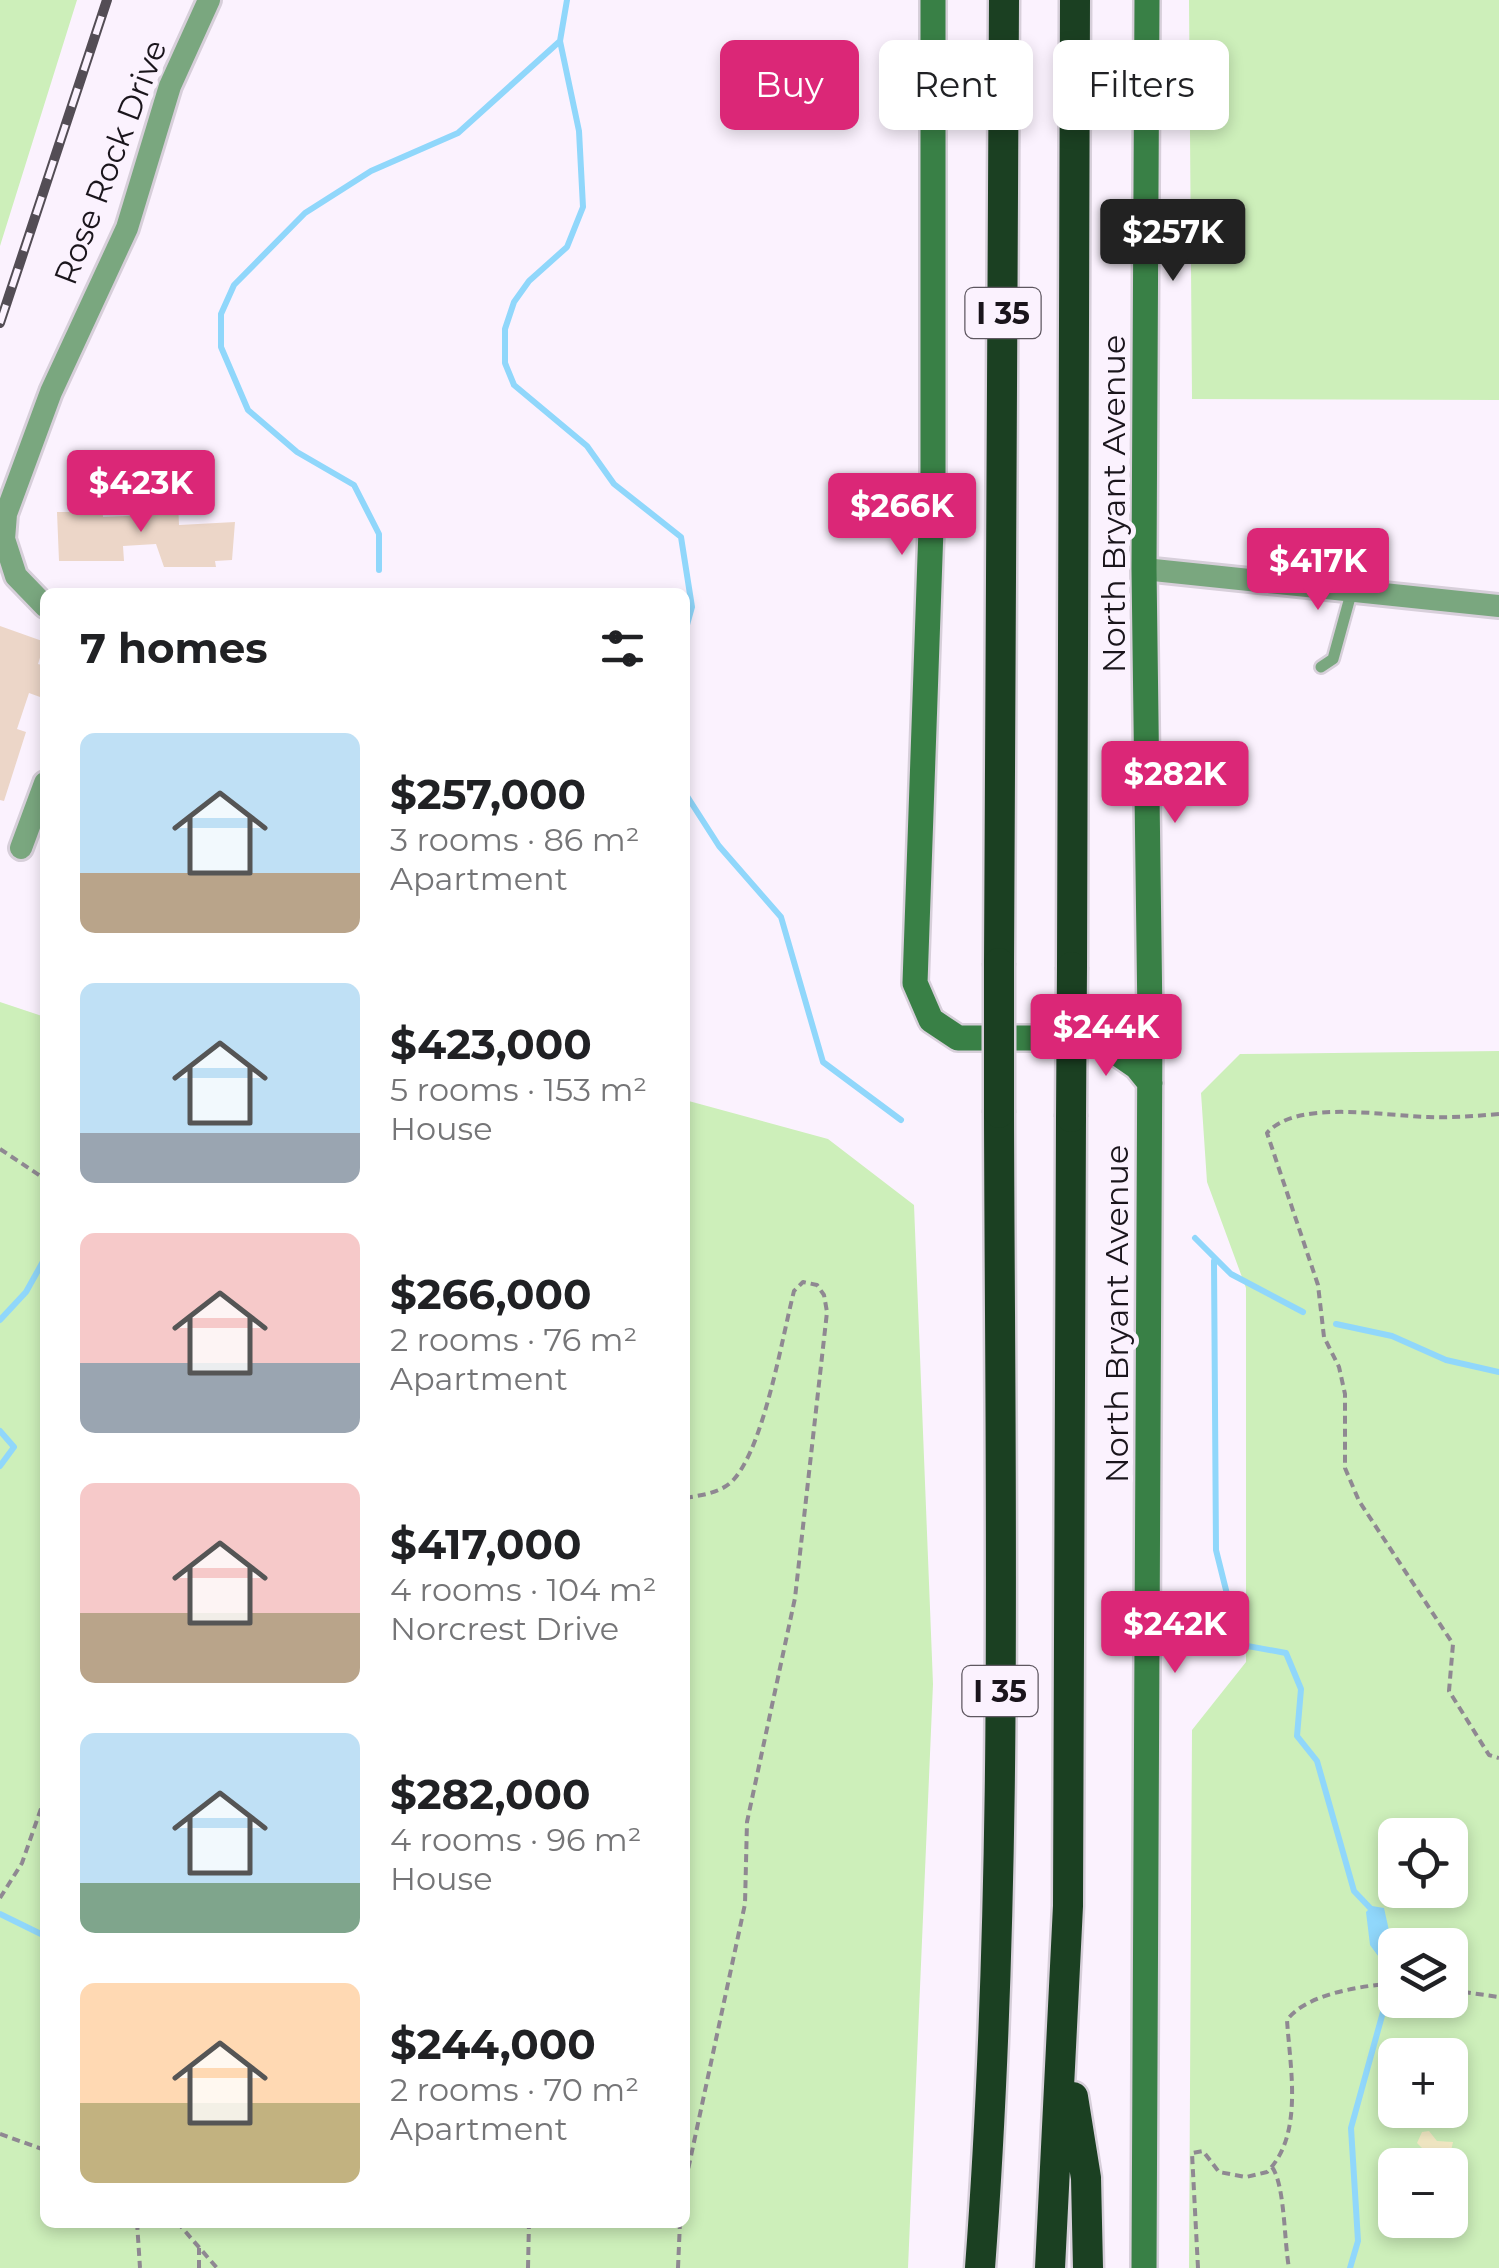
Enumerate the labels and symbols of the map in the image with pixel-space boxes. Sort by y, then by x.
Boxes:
street label: Rose Rock Drive [45,34,175,290]
pin: $257K [1103,199,1243,284]
road number: I 35 [966,288,1040,338]
street label: North Bryant Avenue [1094,335,1133,673]
pin: $423K [71,450,211,535]
pin: $266K [832,473,972,558]
pin: $417K [1248,528,1388,613]
pin: $282K [1105,741,1245,826]
pin: $244K [1036,994,1176,1079]
street label: North Bryant Avenue [1097,1145,1136,1483]
pin: $242K [1105,1591,1245,1676]
road number: I 35 [962,1666,1038,1716]

